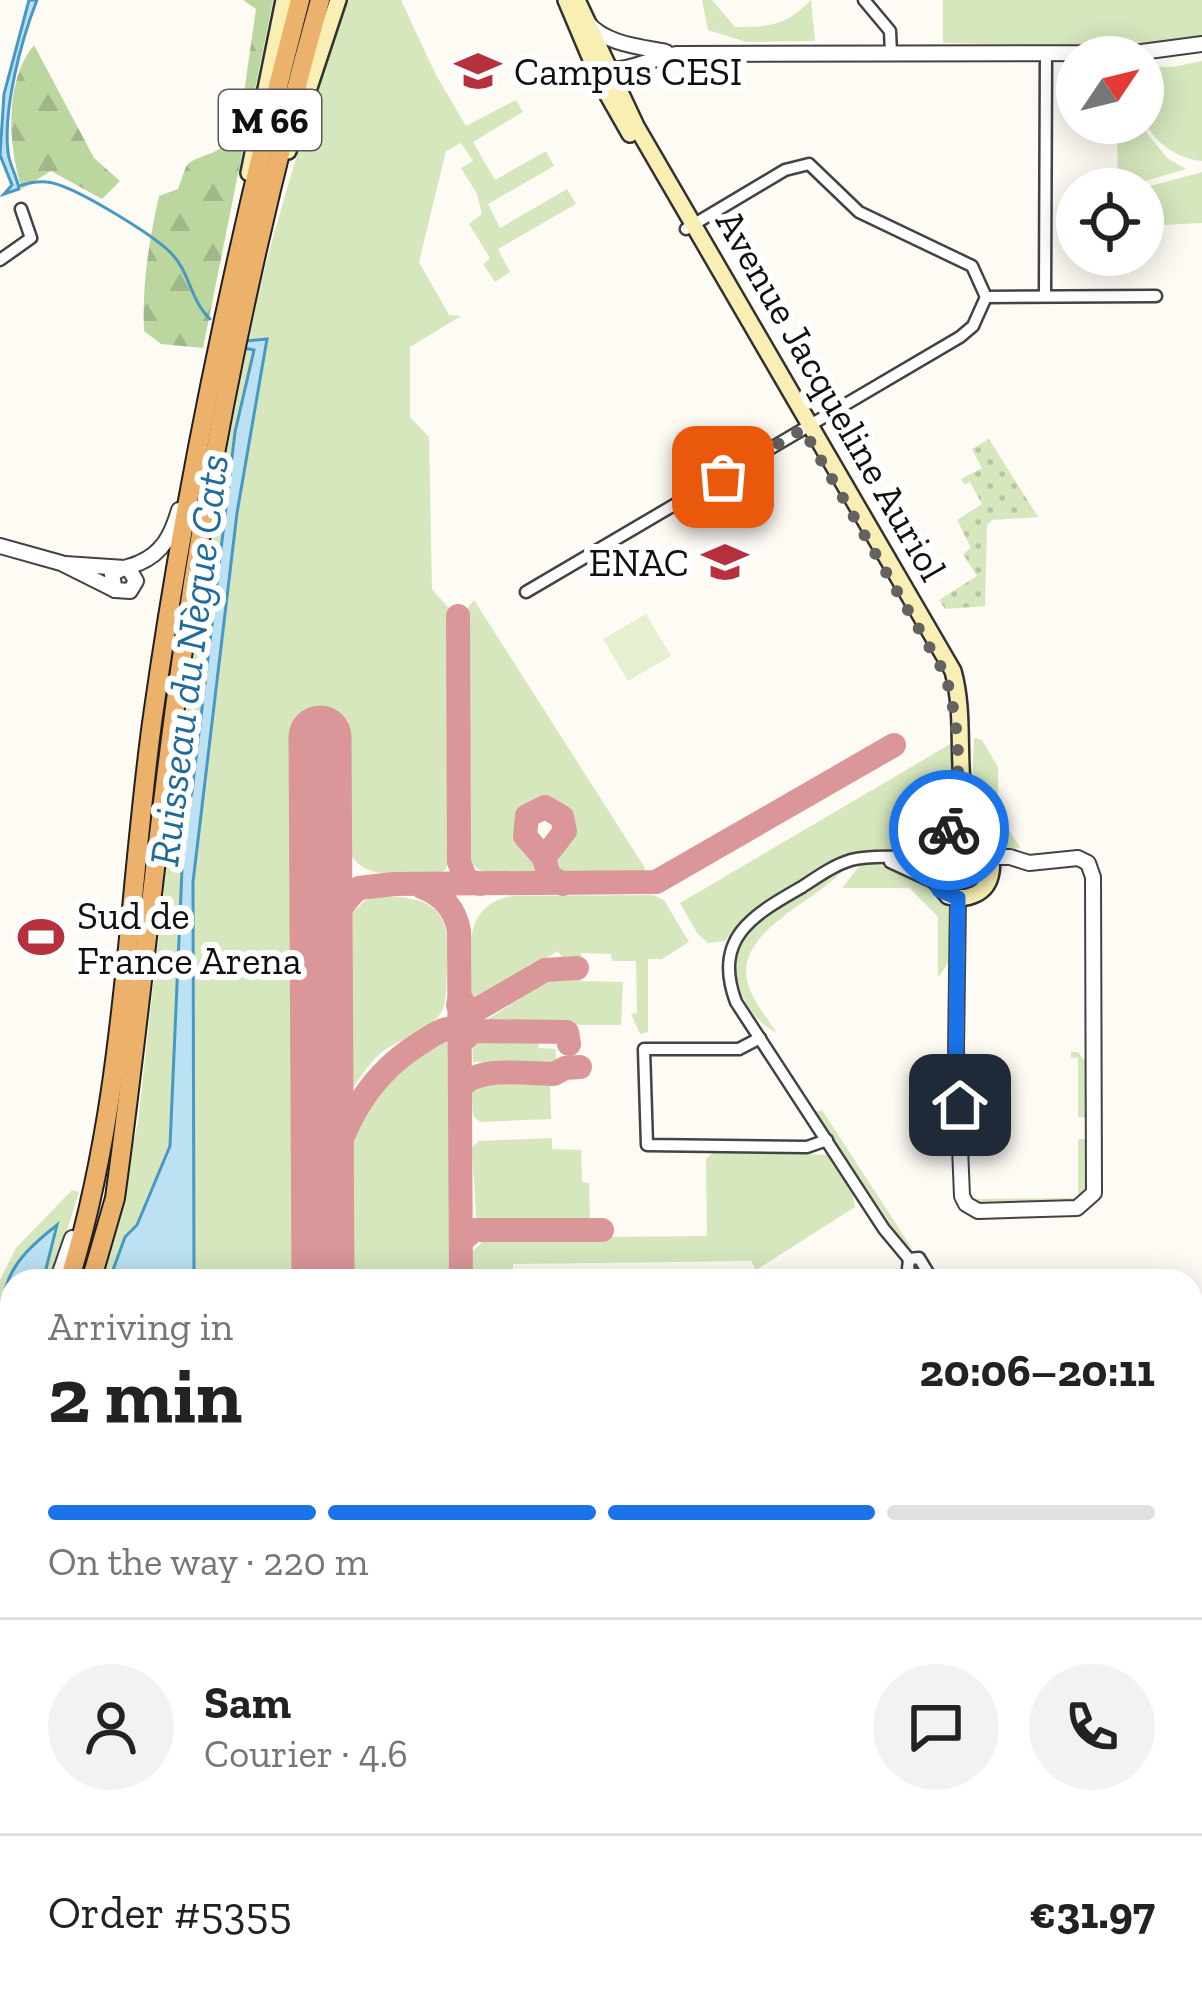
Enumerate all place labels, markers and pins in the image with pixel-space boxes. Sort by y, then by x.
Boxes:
school or university icon: Campus CESI [453,46,503,96]
place label: Campus CESI [514,48,742,95]
pin [672,426,774,528]
school or university icon: ENAC [700,537,750,587]
place label: ENAC [589,539,689,586]
place label: Sud de France Arena [77,892,302,984]
sports icon: Sud de France Arena [16,912,66,962]
pin [909,1054,1011,1156]

